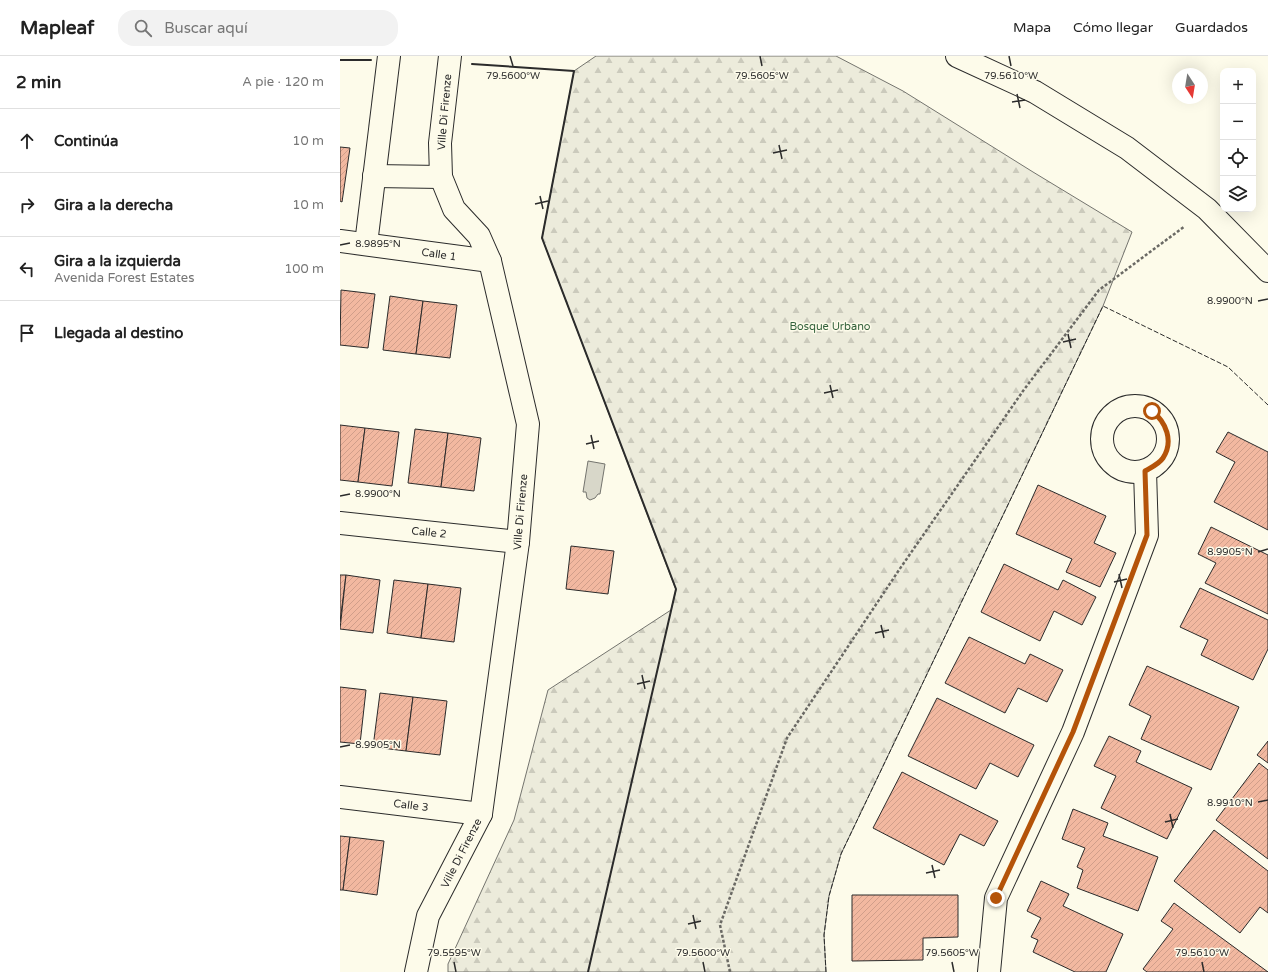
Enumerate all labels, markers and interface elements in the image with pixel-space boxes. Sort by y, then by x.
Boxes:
search box [118,10,398,46]
text: Mapleaf [20,17,94,39]
icon: search [132,17,154,39]
text: Buscar aquí [164,19,248,37]
text: Mapa [1013,19,1051,36]
text: Cómo llegar [1073,19,1153,36]
text: Guardados [1175,19,1248,36]
north arrow [1172,68,1208,104]
map controls [1220,68,1256,212]
button: + [1220,68,1256,104]
text: 79.5600°W [486,70,540,82]
text: 79.5605°W [735,70,789,82]
text: 79.5610°W [984,70,1038,82]
text: 2 min [16,72,61,93]
street label: Ville Di Firenze [435,73,454,151]
text: A pie · 120 m [242,74,324,90]
button: − [1220,104,1256,140]
icon: ahead [16,130,38,152]
text: Continúa [54,132,118,150]
text: 10 m [292,133,324,149]
button: locate [1220,140,1256,176]
button: layers [1220,176,1256,212]
icon: right [16,194,38,216]
text: Gira a la derecha [54,196,173,214]
text: 10 m [292,197,324,213]
text: 8.9895°N [355,238,401,250]
street label: Calle 1 [421,246,457,263]
text: Gira a la izquierda [54,252,181,270]
icon: left [16,258,38,280]
text: 100 m [284,261,324,277]
text: Avenida Forest Estates [54,270,194,286]
text: 8.9900°N [1207,295,1253,307]
park label: Bosque Urbano [789,320,871,333]
icon: arrive [16,322,38,344]
text: Llegada al destino [54,324,183,342]
route start [1143,402,1161,420]
street label: Ville Di Firenze [511,473,530,551]
text: 8.9900°N [355,488,401,500]
street label: Calle 2 [411,524,447,541]
text: 8.9905°N [1207,546,1253,558]
text: 8.9905°N [355,739,401,751]
street label: Calle 3 [393,797,429,814]
text: 8.9910°N [1207,797,1253,809]
street label: Ville Di Firenze [438,816,485,890]
route end [987,889,1005,907]
text: 79.5595°W [427,947,481,959]
text: 79.5600°W [676,947,730,959]
text: 79.5605°W [925,947,979,959]
text: 79.5610°W [1175,947,1229,959]

